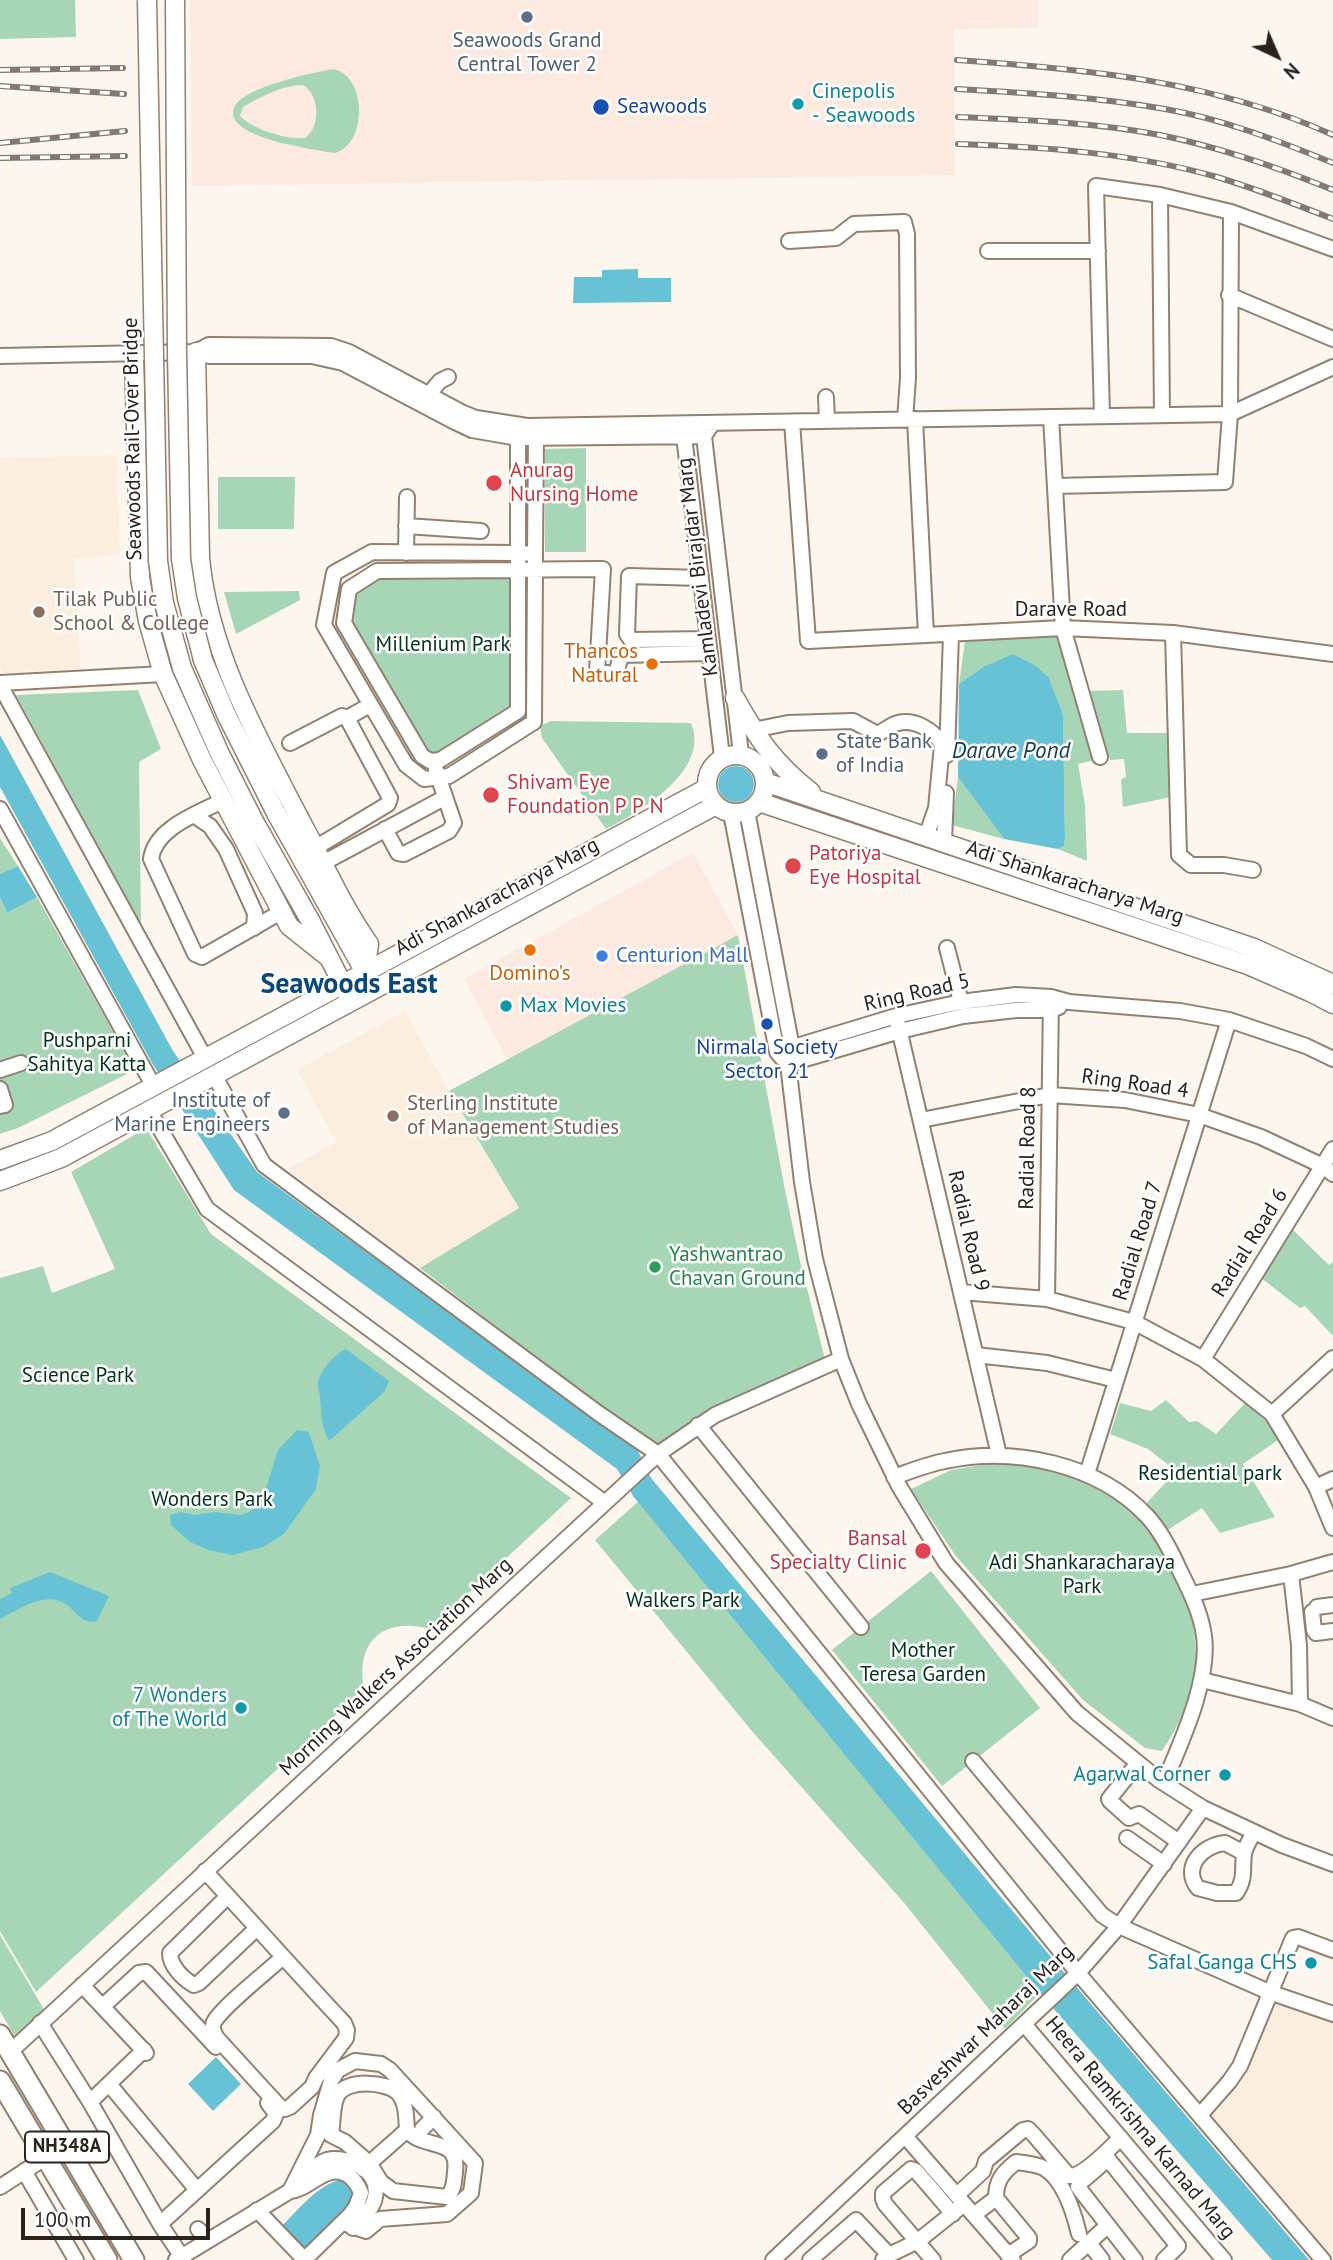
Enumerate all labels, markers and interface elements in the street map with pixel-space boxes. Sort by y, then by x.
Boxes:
marker: Seawoods Grand Central Tower 2 [519,9,535,25]
north arrow [1242,21,1312,91]
place label: Seawoods Grand Central Tower 2 [453,28,601,78]
text: N [1279,58,1304,84]
place label: Cinepolis - Seawoods [812,79,915,129]
place label: Seawoods [617,94,707,120]
marker: Cinepolis - Seawoods [790,96,806,112]
marker: Seawoods [591,97,611,117]
street label: Seawoods Rail-Over Bridge [118,317,148,561]
street label: Kamladevi Birajdar Marg [672,456,724,678]
place label: Anurag Nursing Home [510,458,639,508]
marker: Anurag Nursing Home [484,473,504,493]
place label: Tilak Public School & College [53,587,209,637]
street label: Darave Road [1015,597,1127,623]
marker: Tilak Public School & College [31,604,47,620]
park label: Millenium Park [376,632,510,658]
place label: Thancos Natural [564,639,638,689]
marker: Thancos Natural [644,656,660,672]
place label: State Bank of India [836,729,932,779]
water label: Darave Pond [952,737,1070,765]
marker: State Bank of India [814,746,830,762]
place label: Shivam Eye Foundation P P N [507,770,664,820]
marker: Shivam Eye Foundation P P N [481,785,501,805]
street label: Adi Shankaracharya Marg [391,833,603,961]
street label: Adi Shankaracharya Marg [963,836,1187,930]
place label: Patoriya Eye Hospital [809,841,921,891]
marker: Patoriya Eye Hospital [783,856,803,876]
marker: Domino's [522,942,538,958]
place label: Centurion Mall [616,943,748,969]
marker: Centurion Mall [594,948,610,964]
place label: Domino's [489,961,571,987]
district label: Seawoods East [260,968,438,1002]
street label: Ring Road 5 [862,969,972,1017]
place label: Max Movies [520,993,626,1019]
marker: Max Movies [498,998,514,1014]
marker: Nirmala Society Sector 21 [759,1016,775,1032]
park label: Pushparni Sahitya Katta [28,1028,146,1078]
place label: Nirmala Society Sector 21 [696,1035,838,1085]
street label: Ring Road 4 [1080,1064,1190,1104]
street label: Radial Road 8 [1014,1086,1042,1210]
place label: Institute of Marine Engineers [114,1088,270,1138]
place label: Sterling Institute of Management Studies [407,1091,619,1141]
marker: Institute of Marine Engineers [276,1105,292,1121]
marker: Sterling Institute of Management Studies [385,1108,401,1124]
street label: Radial Road 9 [942,1168,994,1294]
street label: Radial Road 7 [1108,1178,1168,1304]
street label: Radial Road 6 [1207,1184,1293,1302]
place label: Yashwantrao Chavan Ground [669,1242,806,1292]
marker: Yashwantrao Chavan Ground [647,1259,663,1275]
park label: Science Park [22,1363,134,1389]
park label: Residential park [1138,1461,1282,1487]
park label: Wonders Park [151,1487,273,1513]
place label: Bansal Specialty Clinic [770,1526,907,1576]
marker: Bansal Specialty Clinic [913,1541,933,1561]
park label: Adi Shankaracharaya Park [989,1550,1175,1600]
street label: Morning Walkers Association Marg [274,1552,518,1782]
park label: Walkers Park [626,1588,740,1614]
park label: Mother Teresa Garden [860,1638,986,1688]
place label: 7 Wonders of The World [112,1683,227,1733]
marker: 7 Wonders of The World [233,1700,249,1716]
place label: Agarwal Corner [1074,1762,1211,1788]
marker: Agarwal Corner [1217,1767,1233,1783]
street label: Basveshwar Maharaj Marg [893,1940,1079,2120]
place label: Safal Ganga CHS [1147,1950,1297,1976]
marker: Safal Ganga CHS [1303,1955,1319,1971]
street label: Heera Ramkrishna Karnad Marg [1039,2012,1241,2244]
road number: NH348A [25,2132,109,2162]
scale bar [24,2194,214,2238]
text: 100 m [34,2206,91,2233]

